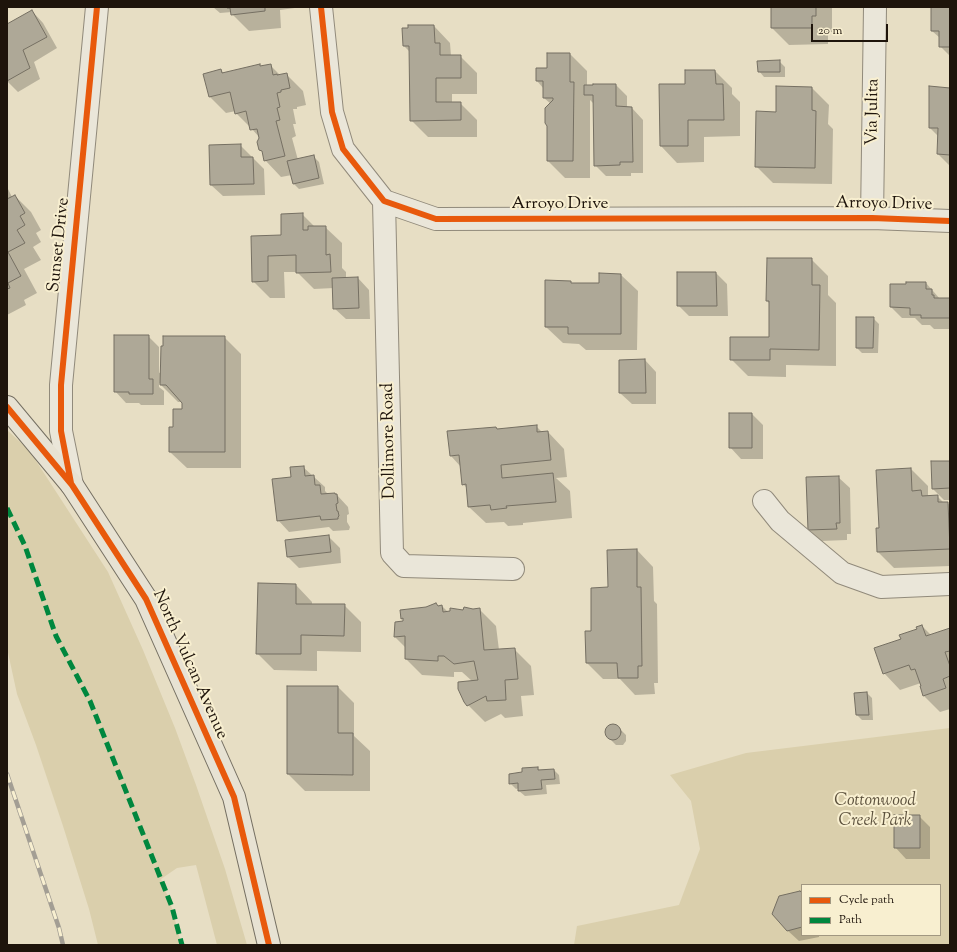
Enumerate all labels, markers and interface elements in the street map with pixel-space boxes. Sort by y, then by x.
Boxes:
scale bar [813,16,890,42]
text: 20 m [818,22,842,40]
street label: Via Julita [863,78,885,146]
street label: Arroyo Drive [835,194,933,216]
street label: Arroyo Drive [512,195,608,215]
street label: Sunset Drive [45,197,75,293]
street label: Dollimore Road [379,383,401,499]
street label: North Vulcan Avenue [147,587,231,743]
park label: Cottonwood Creek Park [834,792,916,832]
legend [801,884,941,936]
text: Cycle path [839,891,894,909]
text: Path [839,911,862,929]

